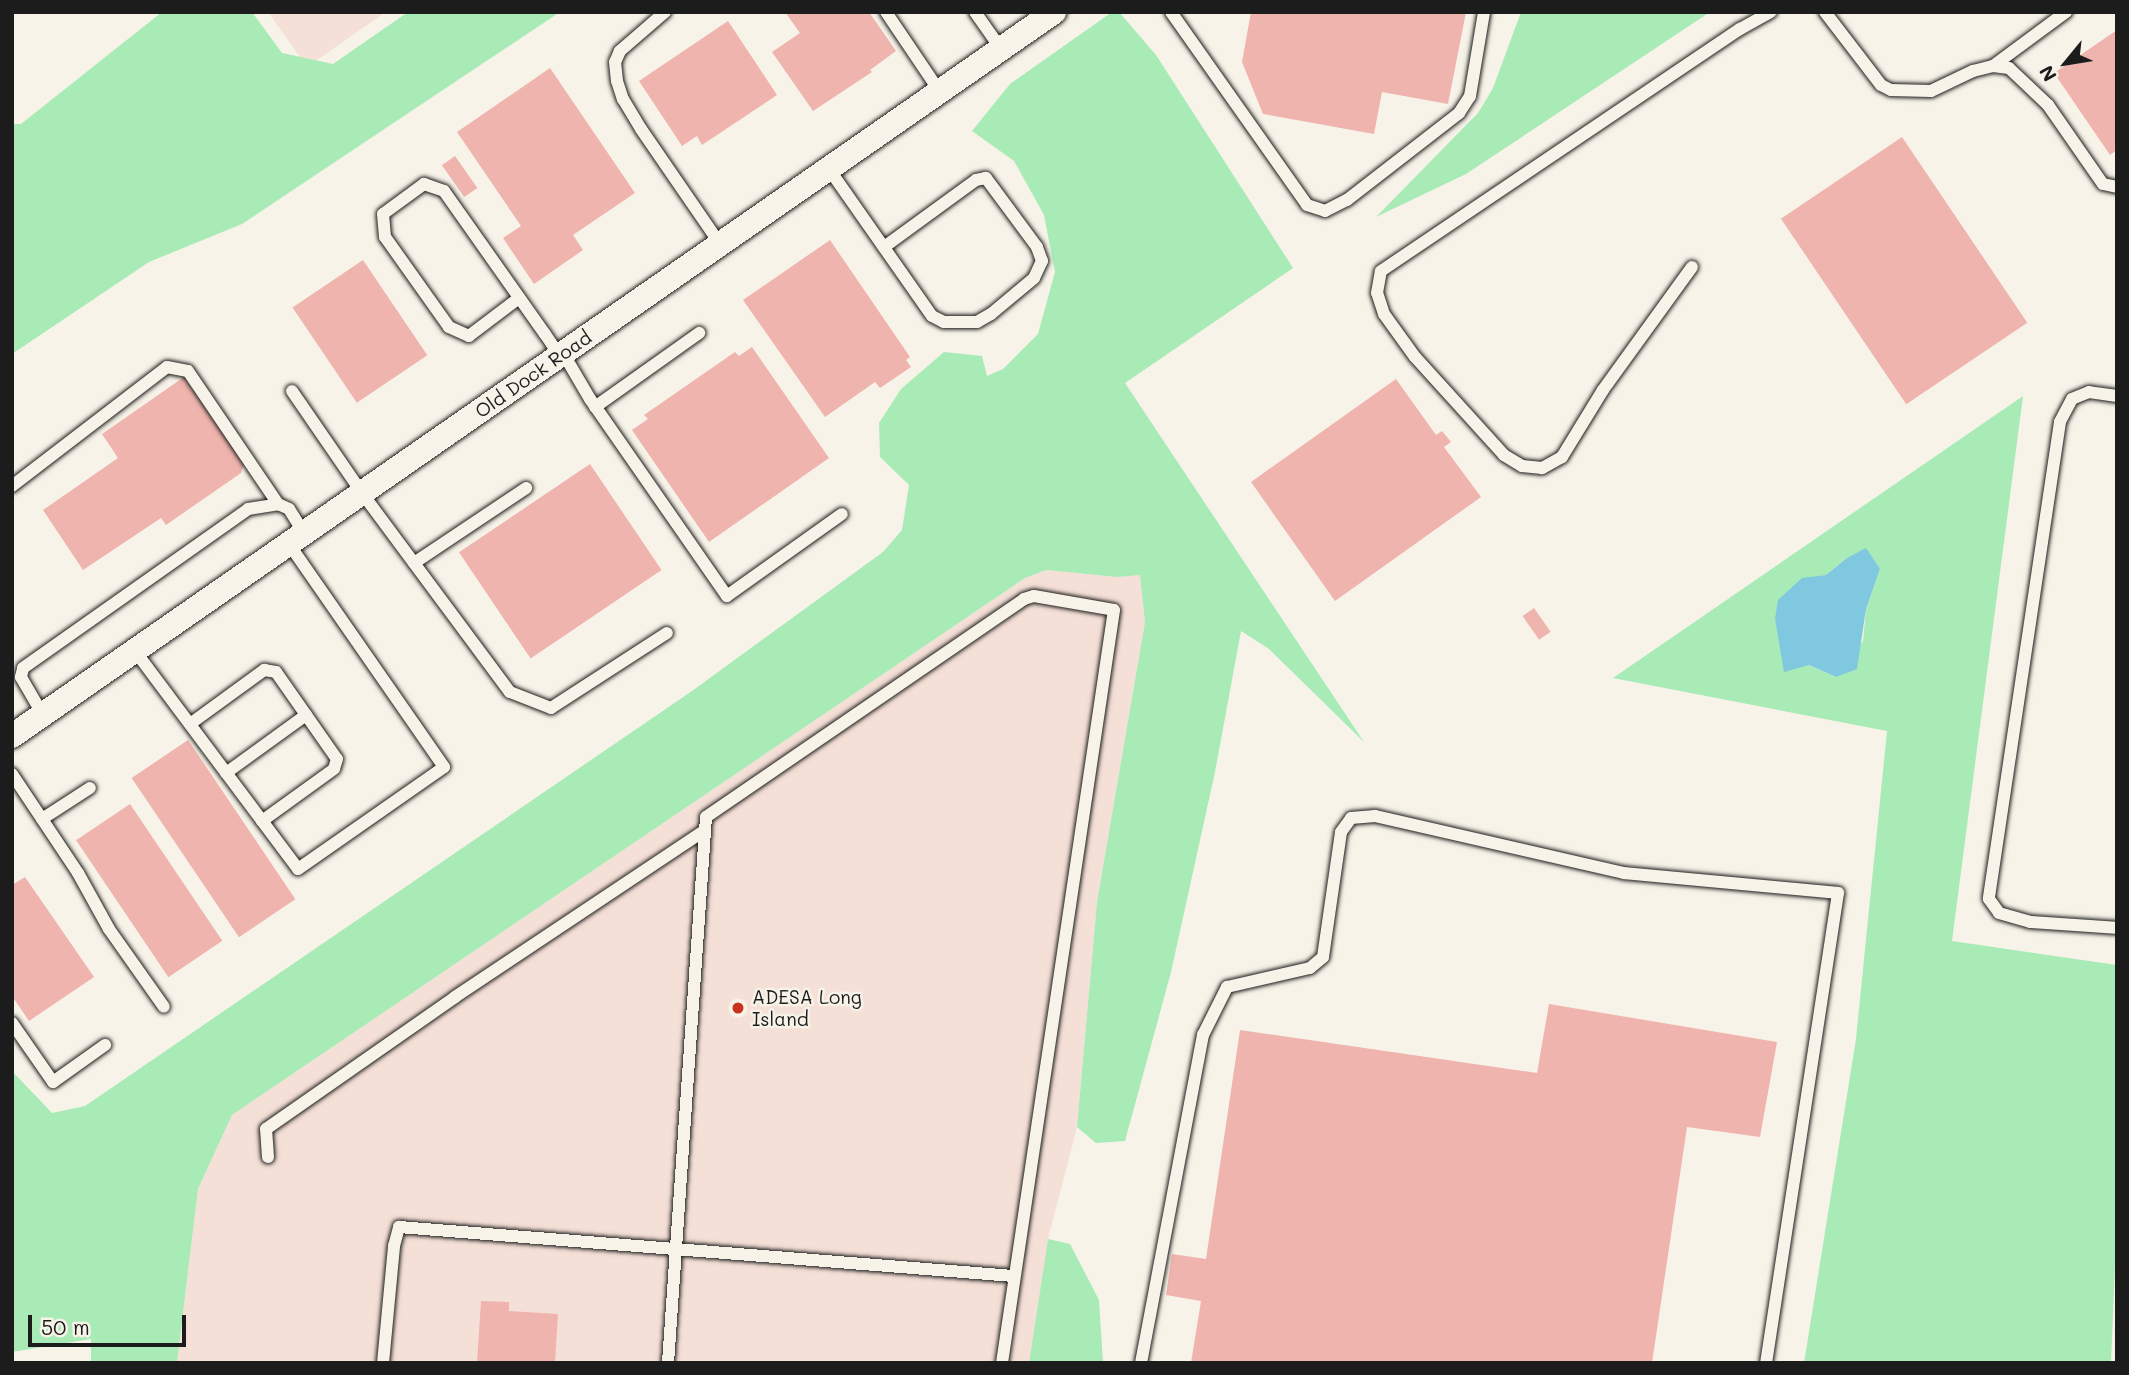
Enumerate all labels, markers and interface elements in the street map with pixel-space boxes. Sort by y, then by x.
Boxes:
north arrow [2031,28,2101,98]
text: N [2033,61,2062,86]
street label: Old Dock Road [470,325,596,423]
place label: ADESA Long Island [752,986,862,1030]
marker: ADESA Long Island [730,1000,746,1016]
scale bar [32,1302,189,1346]
text: 50 m [41,1313,90,1340]

